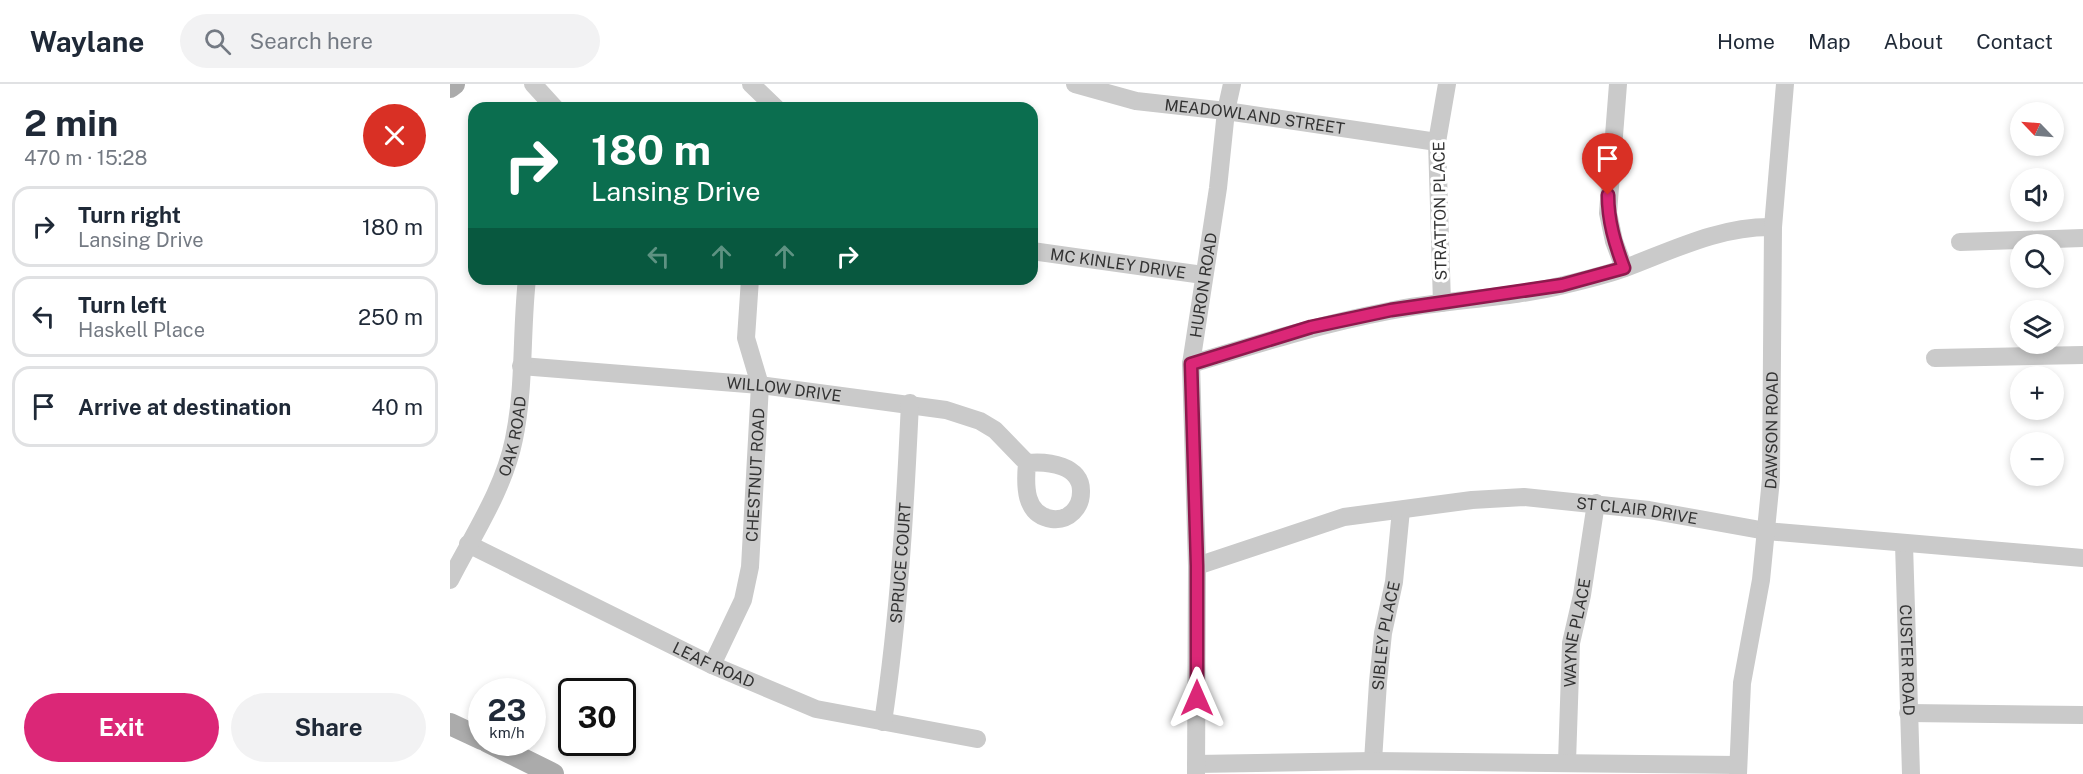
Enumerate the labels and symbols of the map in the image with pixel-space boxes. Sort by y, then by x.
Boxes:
street label: MEADOWLAND STREET [1164,95,1347,138]
north arrow [2010,102,2064,156]
pin [1582,133,1633,195]
street label: STRATTON PLACE [1429,141,1451,281]
street label: HURON ROAD [1186,231,1221,339]
street label: MC KINLEY DRIVE [1049,244,1187,282]
street label: DAWSON ROAD [1761,371,1781,490]
street label: WILLOW DRIVE [726,373,843,405]
street label: OAK ROAD [494,395,530,479]
street label: CHESTNUT ROAD [742,407,768,542]
street label: ST CLAIR DRIVE [1575,493,1699,528]
street label: SPRUCE COURT [886,501,914,624]
street label: WAYNE PLACE [1560,577,1594,688]
street label: SIBLEY PLACE [1368,579,1403,691]
street label: CUSTER ROAD [1896,604,1919,716]
street label: LEAF ROAD [670,638,758,692]
position arrow [1165,666,1229,730]
speed limit sign: 30 [558,678,636,756]

